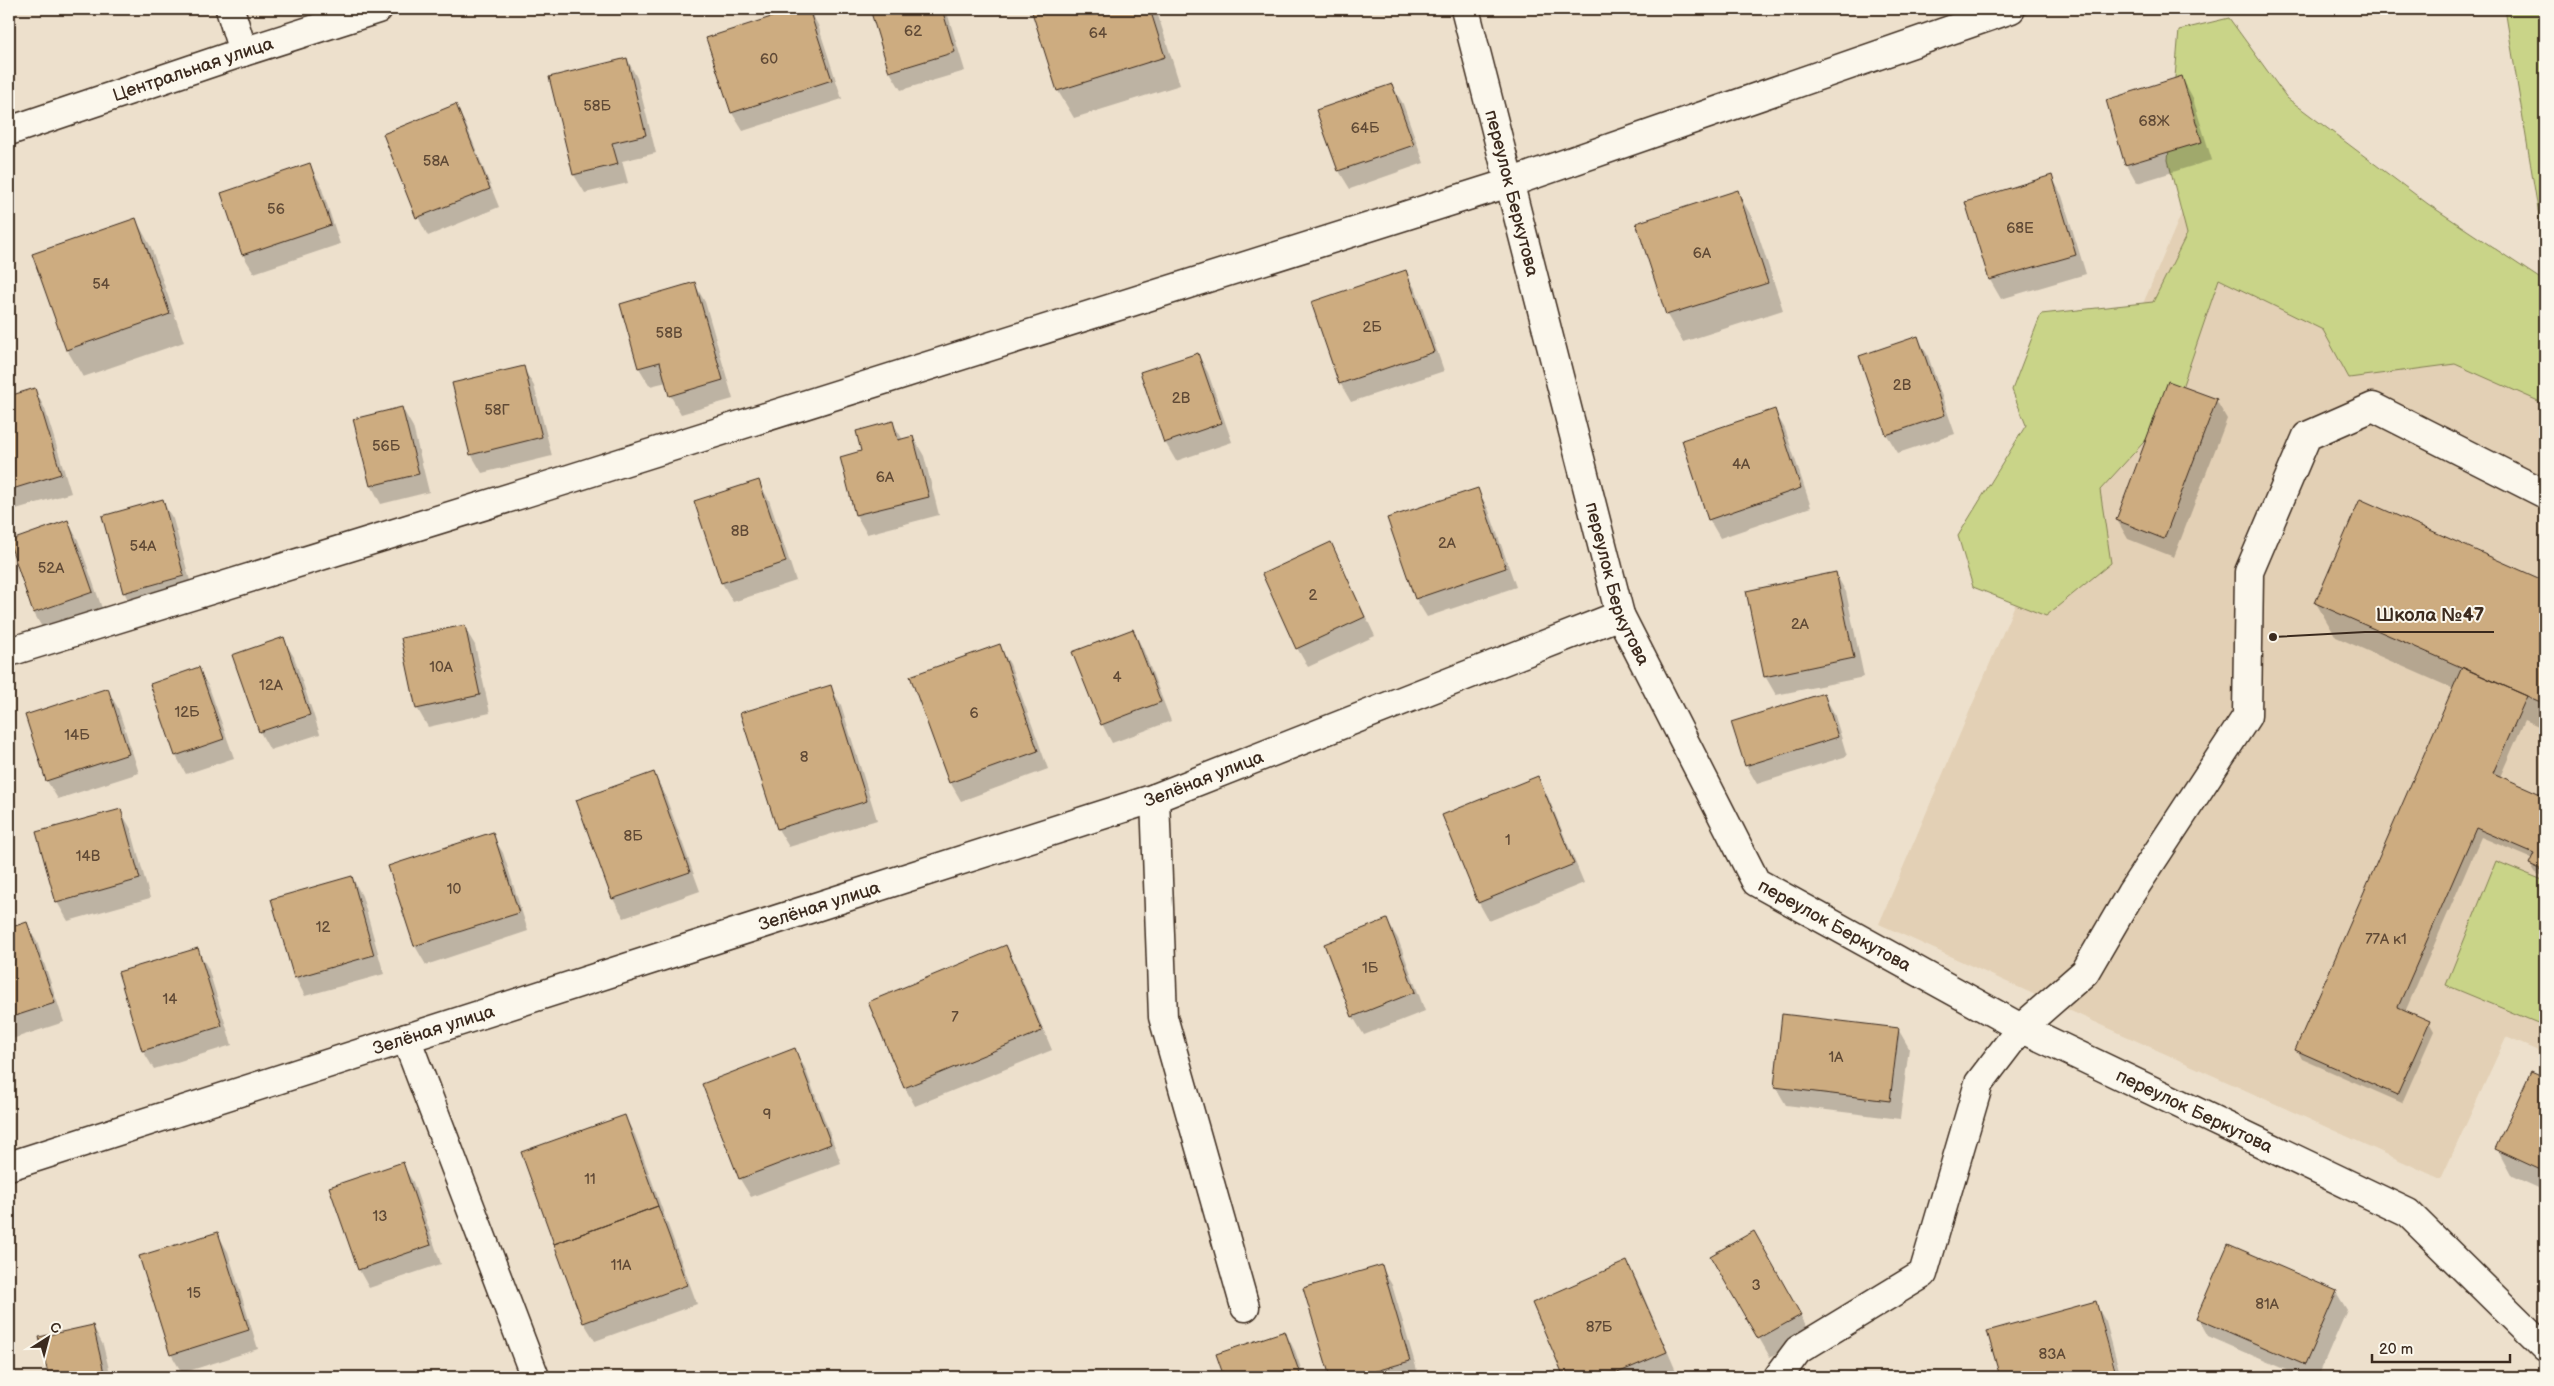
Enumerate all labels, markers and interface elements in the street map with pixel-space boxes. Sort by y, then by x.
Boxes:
house number: 62 [904,22,922,41]
house number: 64 [1089,24,1107,43]
street label: Центральная улица [110,33,276,106]
house number: 60 [760,50,778,69]
house number: 58Б [583,97,611,116]
street label: переулок Беркутова [1480,108,1543,279]
house number: 68Ж [2138,112,2170,131]
house number: 64Б [1351,119,1380,138]
house number: 58А [423,152,450,171]
house number: 56 [267,200,285,219]
house number: 68Е [2006,219,2034,238]
house number: 6А [1693,244,1712,263]
house number: 54 [92,275,110,294]
house number: 2Б [1362,318,1382,337]
house number: 58В [656,324,683,343]
house number: 2В [1893,376,1912,395]
house number: 2В [1172,389,1191,408]
house number: 58Г [484,401,511,420]
house number: 56Б [372,437,401,456]
house number: 4А [1732,455,1751,474]
house number: 6А [876,468,895,487]
street label: переулок Беркутова [1581,500,1654,669]
house number: 8В [731,522,750,541]
house number: 2А [1438,534,1457,553]
house number: 54А [130,537,157,556]
house number: 52А [38,559,65,578]
house number: 2 [1309,586,1318,605]
callout: Школа №47 [2365,598,2494,632]
text: Школа №47 [2376,604,2485,627]
house number: 2А [1791,615,1810,634]
house number: 10А [429,658,454,677]
house number: 4 [1112,668,1122,687]
house number: 12A [259,676,284,695]
house number: 12Б [174,703,200,722]
house number: 6 [969,704,979,723]
house number: 14Б [64,726,90,745]
street label: Зелёная улица [1142,746,1267,812]
house number: 8 [800,748,809,767]
house number: 8Б [623,827,643,846]
house number: 1 [1505,831,1511,850]
house number: 14В [76,847,101,866]
street label: переулок Беркутова [1754,875,1915,976]
street label: Зелёная улица [756,877,883,936]
house number: 10 [447,880,461,899]
house number: 12 [316,918,330,937]
house number: 77А к1 [2365,930,2407,949]
house number: 1Б [1362,959,1379,978]
house number: 14 [163,990,177,1009]
street label: Зелёная улица [370,1001,497,1059]
house number: 7 [951,1008,959,1027]
house number: 1А [1829,1048,1844,1067]
street label: переулок Беркутова [2113,1065,2276,1158]
house number: 9 [763,1105,771,1124]
house number: 11 [584,1170,596,1189]
house number: 13 [372,1207,388,1226]
house number: 11А [611,1256,632,1275]
house number: 3 [1751,1276,1761,1295]
house number: 15 [187,1284,201,1303]
house number: 81А [2255,1295,2280,1314]
north arrow [22,1314,72,1364]
text: С [46,1318,64,1338]
house number: 87Б [1586,1318,1613,1337]
scale bar [2372,1331,2509,1363]
text: 20 m [2379,1340,2413,1359]
house number: 83А [2038,1345,2066,1364]

